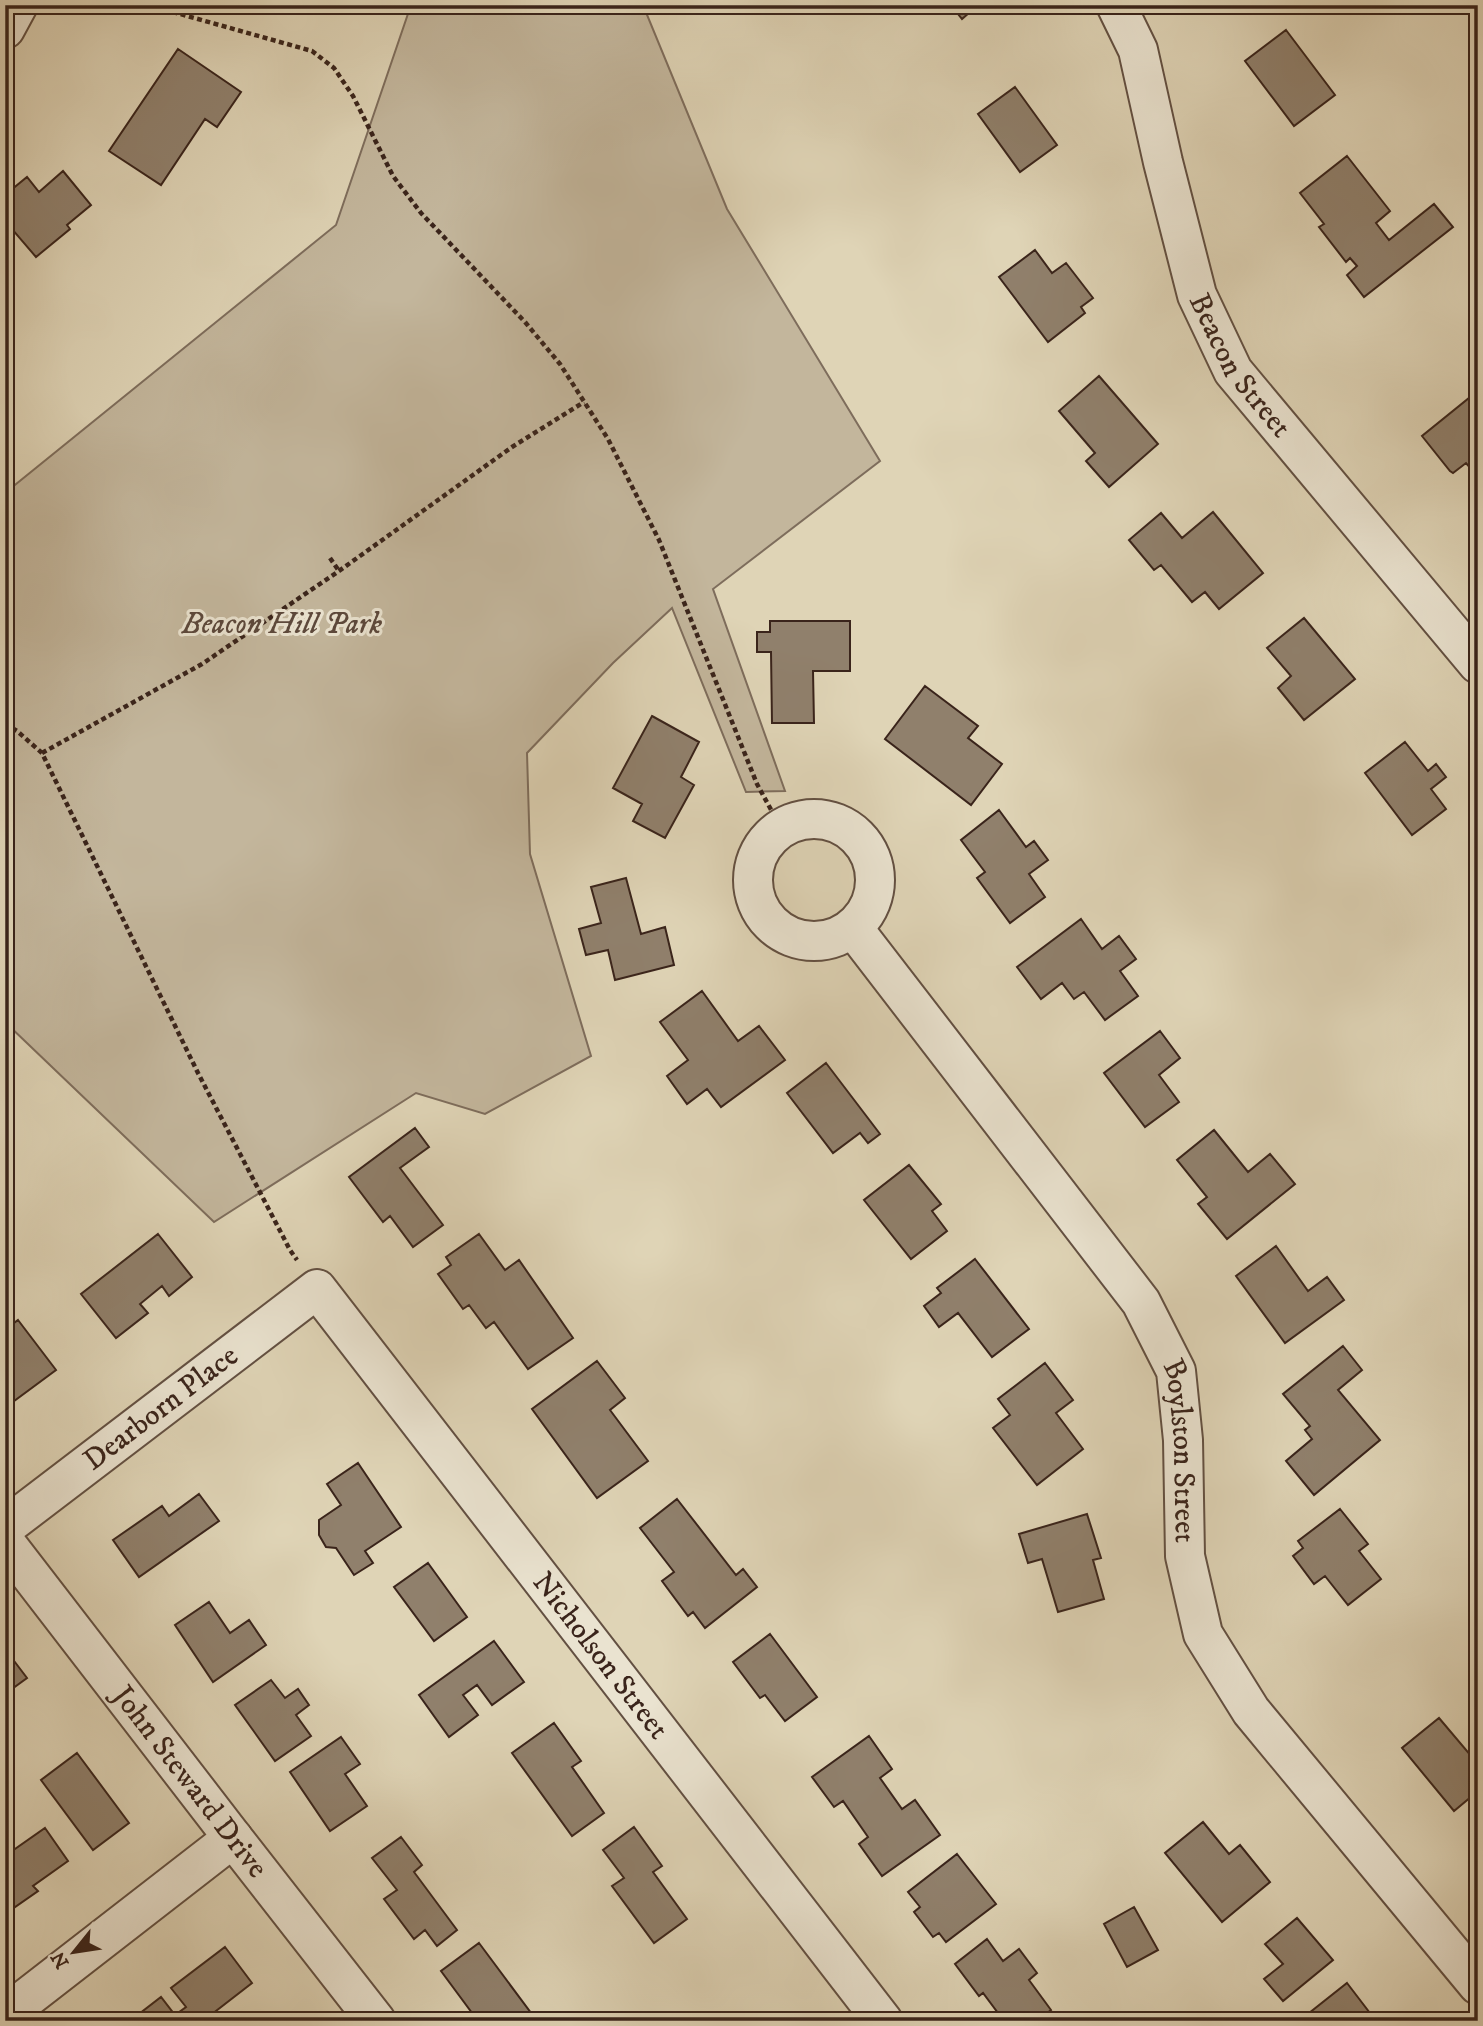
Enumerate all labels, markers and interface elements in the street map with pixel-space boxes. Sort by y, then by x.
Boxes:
street label: Beacon Street [1180,288,1299,445]
park label: Beacon Hill Park [181,606,383,643]
street label: Dearborn Place [76,1337,246,1479]
street label: Boylston Street [1154,1353,1203,1543]
street label: Nicholson Street [524,1565,677,1747]
street label: John Steward Drive [102,1676,276,1885]
north arrow [38,1918,108,1988]
text: N [47,1947,74,1972]

